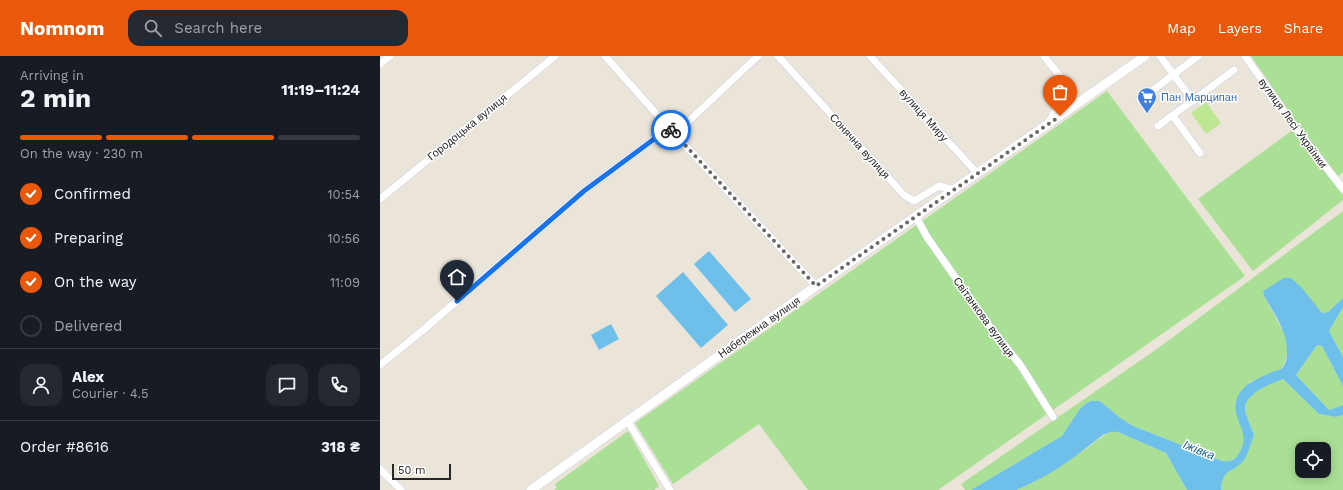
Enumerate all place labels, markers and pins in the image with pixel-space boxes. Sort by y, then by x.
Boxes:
pin [1043,75,1077,116]
supermarket icon: Пан Марципан [1136,86,1158,114]
place label: Пан Марципан [1161,91,1237,104]
pin [440,260,474,301]

